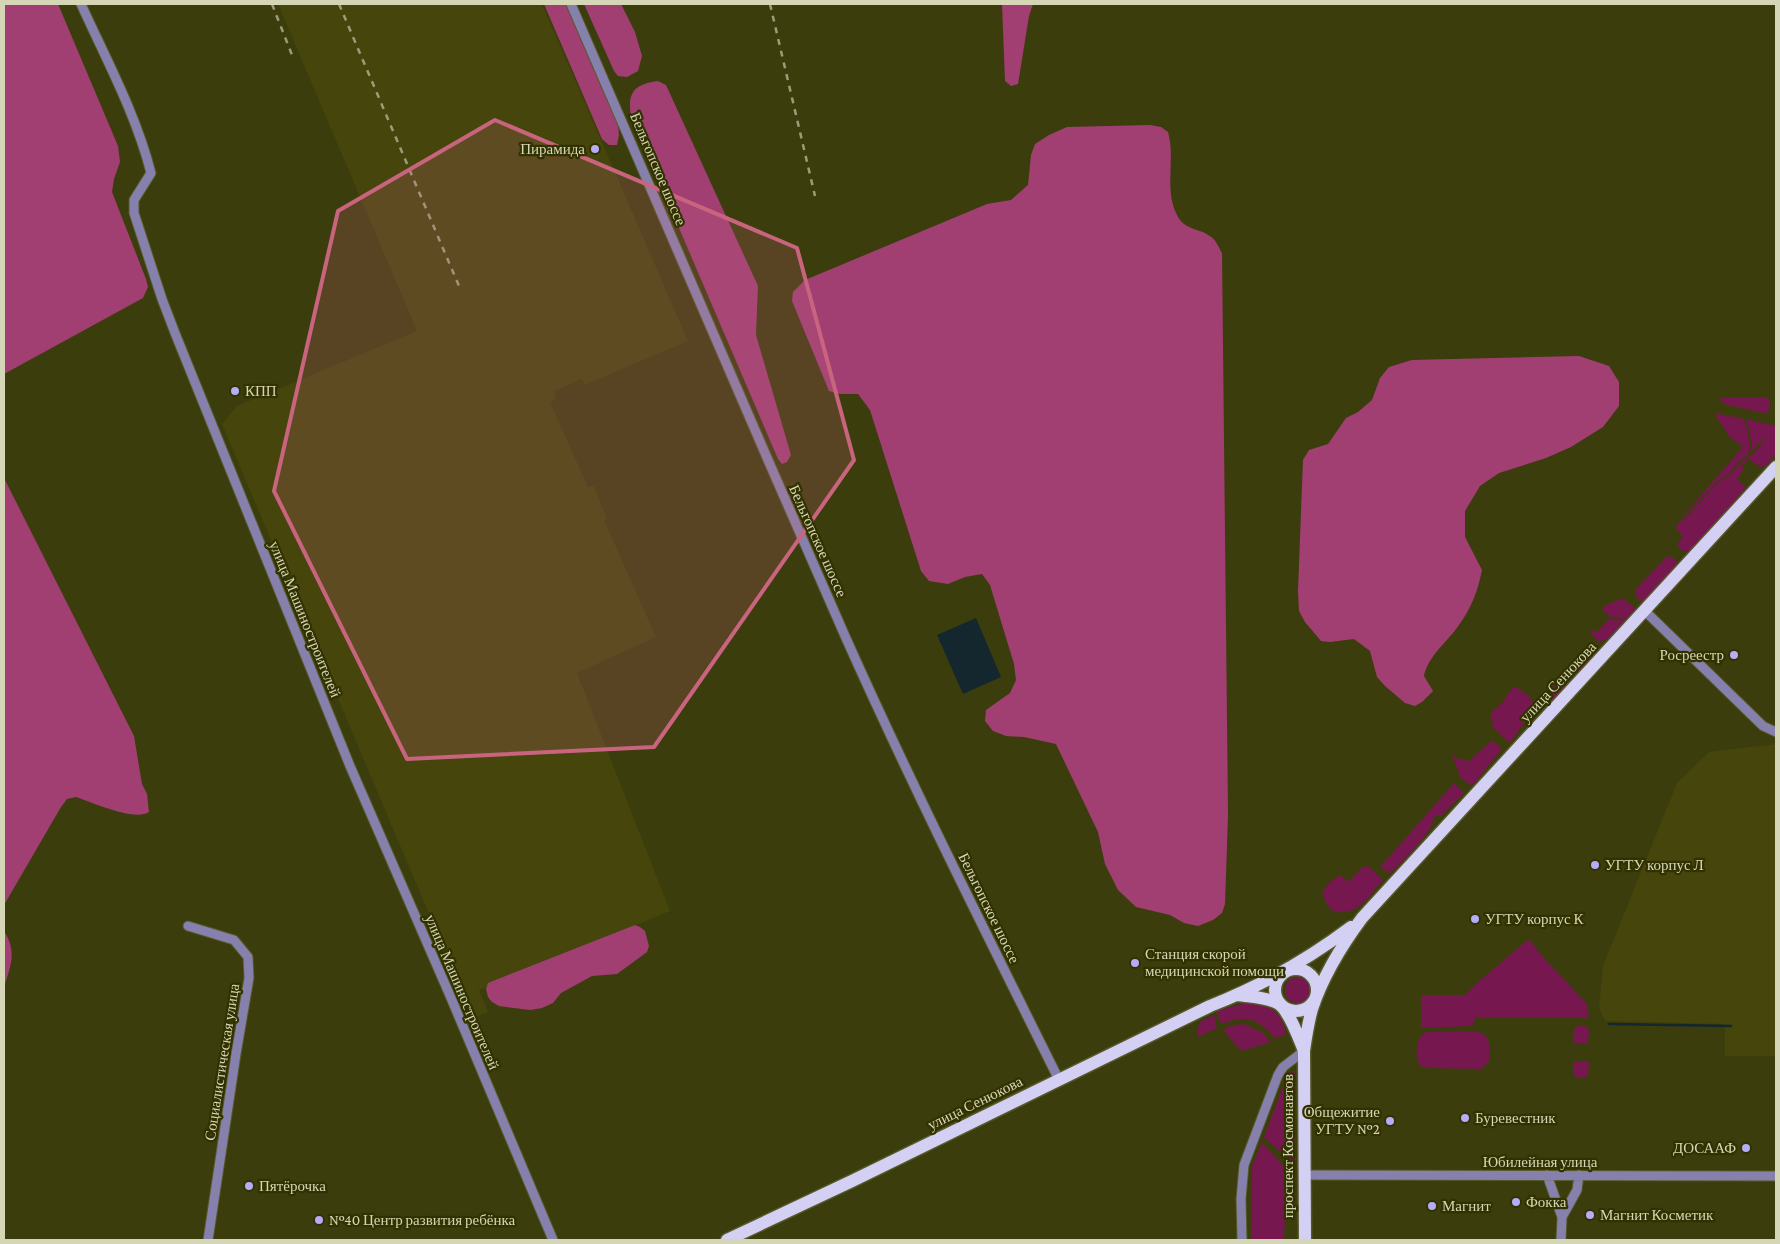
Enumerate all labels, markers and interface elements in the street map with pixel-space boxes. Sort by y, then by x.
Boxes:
street label: Бельгопское шоссе [627,110,689,228]
place label: Пирамида [520,141,585,157]
marker: Пирамида [589,143,601,155]
place label: КПП [245,383,277,399]
marker: КПП [229,385,241,397]
street label: Бельгопское шоссе [786,483,850,600]
street label: улица Машиностроителей [266,539,344,699]
street label: улица Сенюкова [1517,638,1599,725]
place label: Росреестр [1659,647,1724,663]
marker: Росреестр [1728,649,1740,661]
street label: Бельгопское шоссе [955,850,1023,966]
place label: УГТУ корпус Л [1605,857,1704,873]
marker: УГТУ корпус Л [1589,859,1601,871]
place label: УГТУ корпус К [1485,911,1584,927]
street label: улица Машиностроителей [422,912,502,1072]
marker: УГТУ корпус К [1469,913,1481,925]
place label: Станция скорой медицинской помощи [1145,946,1284,979]
marker: Станция скорой медицинской помощи [1129,957,1141,969]
street label: Социалистическая улица [202,982,242,1142]
street label: улица Сенюкова [925,1073,1025,1133]
street label: проспект Космонавтов [1280,1074,1296,1218]
place label: Общежитие УГТУ №2 [1304,1104,1380,1137]
place label: Буревестник [1475,1110,1556,1126]
marker: Буревестник [1459,1112,1471,1124]
marker: Общежитие УГТУ №2 [1384,1115,1396,1127]
place label: ДОСААФ [1673,1140,1736,1156]
marker: ДОСААФ [1740,1142,1752,1154]
street label: Юбилейная улица [1483,1154,1598,1170]
place label: Пятёрочка [259,1178,326,1194]
marker: Пятёрочка [243,1180,255,1192]
place label: Фокка [1526,1194,1567,1210]
marker: Фокка [1510,1196,1522,1208]
place label: Магнит [1442,1198,1491,1214]
marker: Магнит [1426,1200,1438,1212]
place label: Магнит Косметик [1600,1207,1714,1223]
marker: Магнит Косметик [1584,1209,1596,1221]
place label: №40 Центр развития ребёнка [329,1212,516,1228]
marker: №40 Центр развития ребёнка [313,1214,325,1226]

